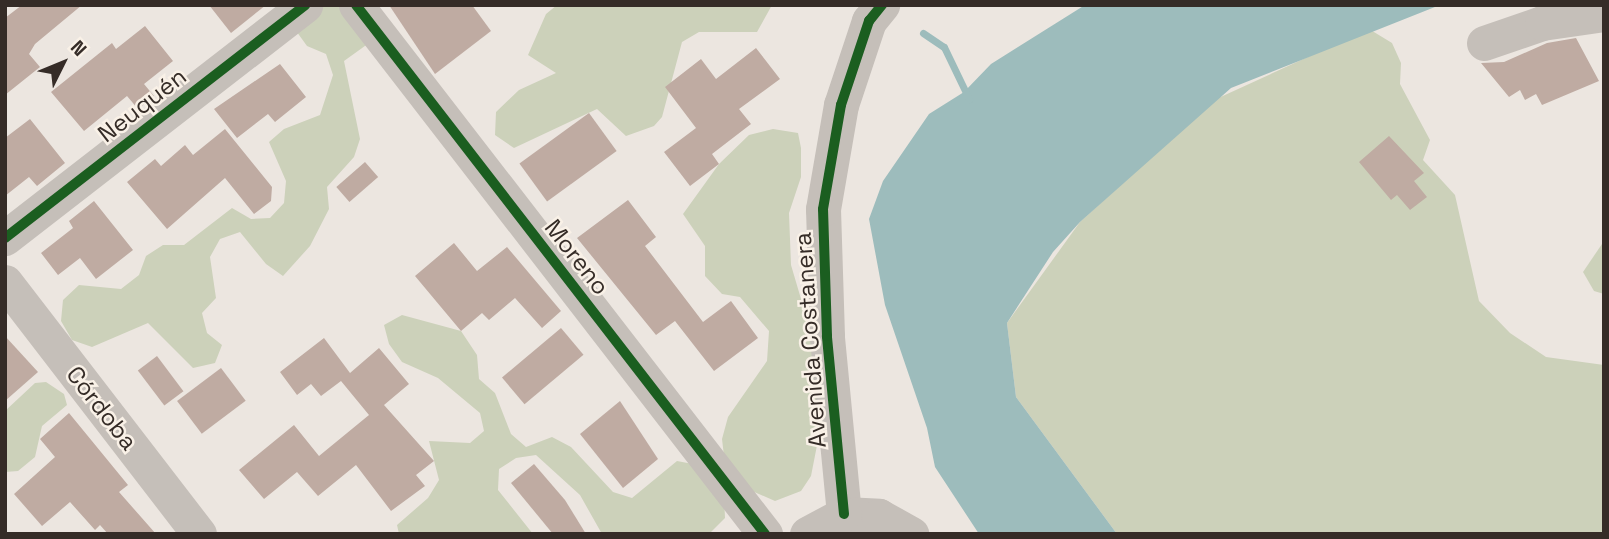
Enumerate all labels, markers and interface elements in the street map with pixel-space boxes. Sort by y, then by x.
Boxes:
north arrow [28,28,98,98]
text: N [65,35,92,62]
street label: Neuquén [92,62,192,148]
street label: Moreno [539,213,615,301]
street label: Avenida Costanera [788,231,832,449]
street label: Córdoba [60,360,144,456]

